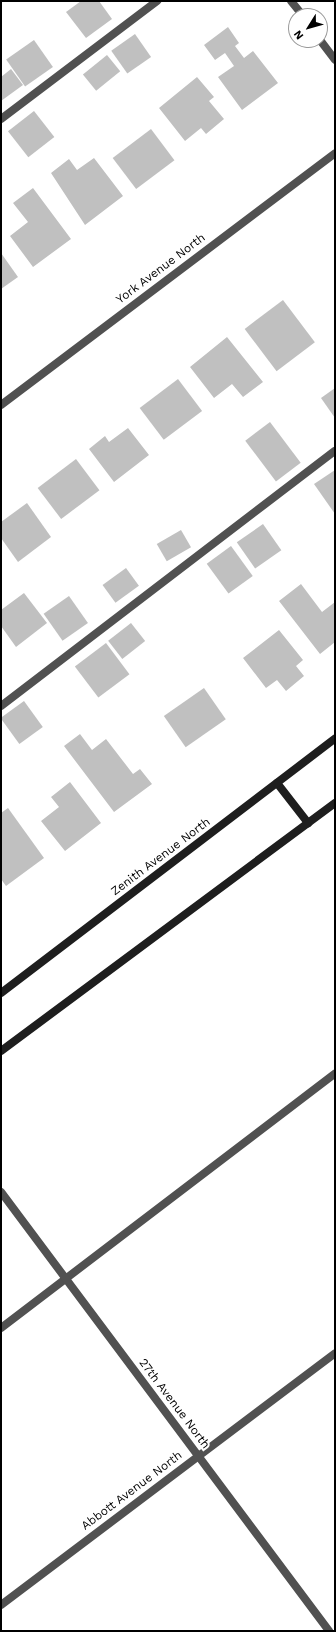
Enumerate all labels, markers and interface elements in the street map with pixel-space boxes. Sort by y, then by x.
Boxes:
north arrow [288,8,328,48]
text: N [291,28,306,42]
street label: York Avenue North [113,231,209,307]
street label: Zenith Avenue North [108,815,214,899]
street label: 27th Avenue North [135,1356,213,1452]
street label: Abbott Avenue North [79,1448,185,1534]

